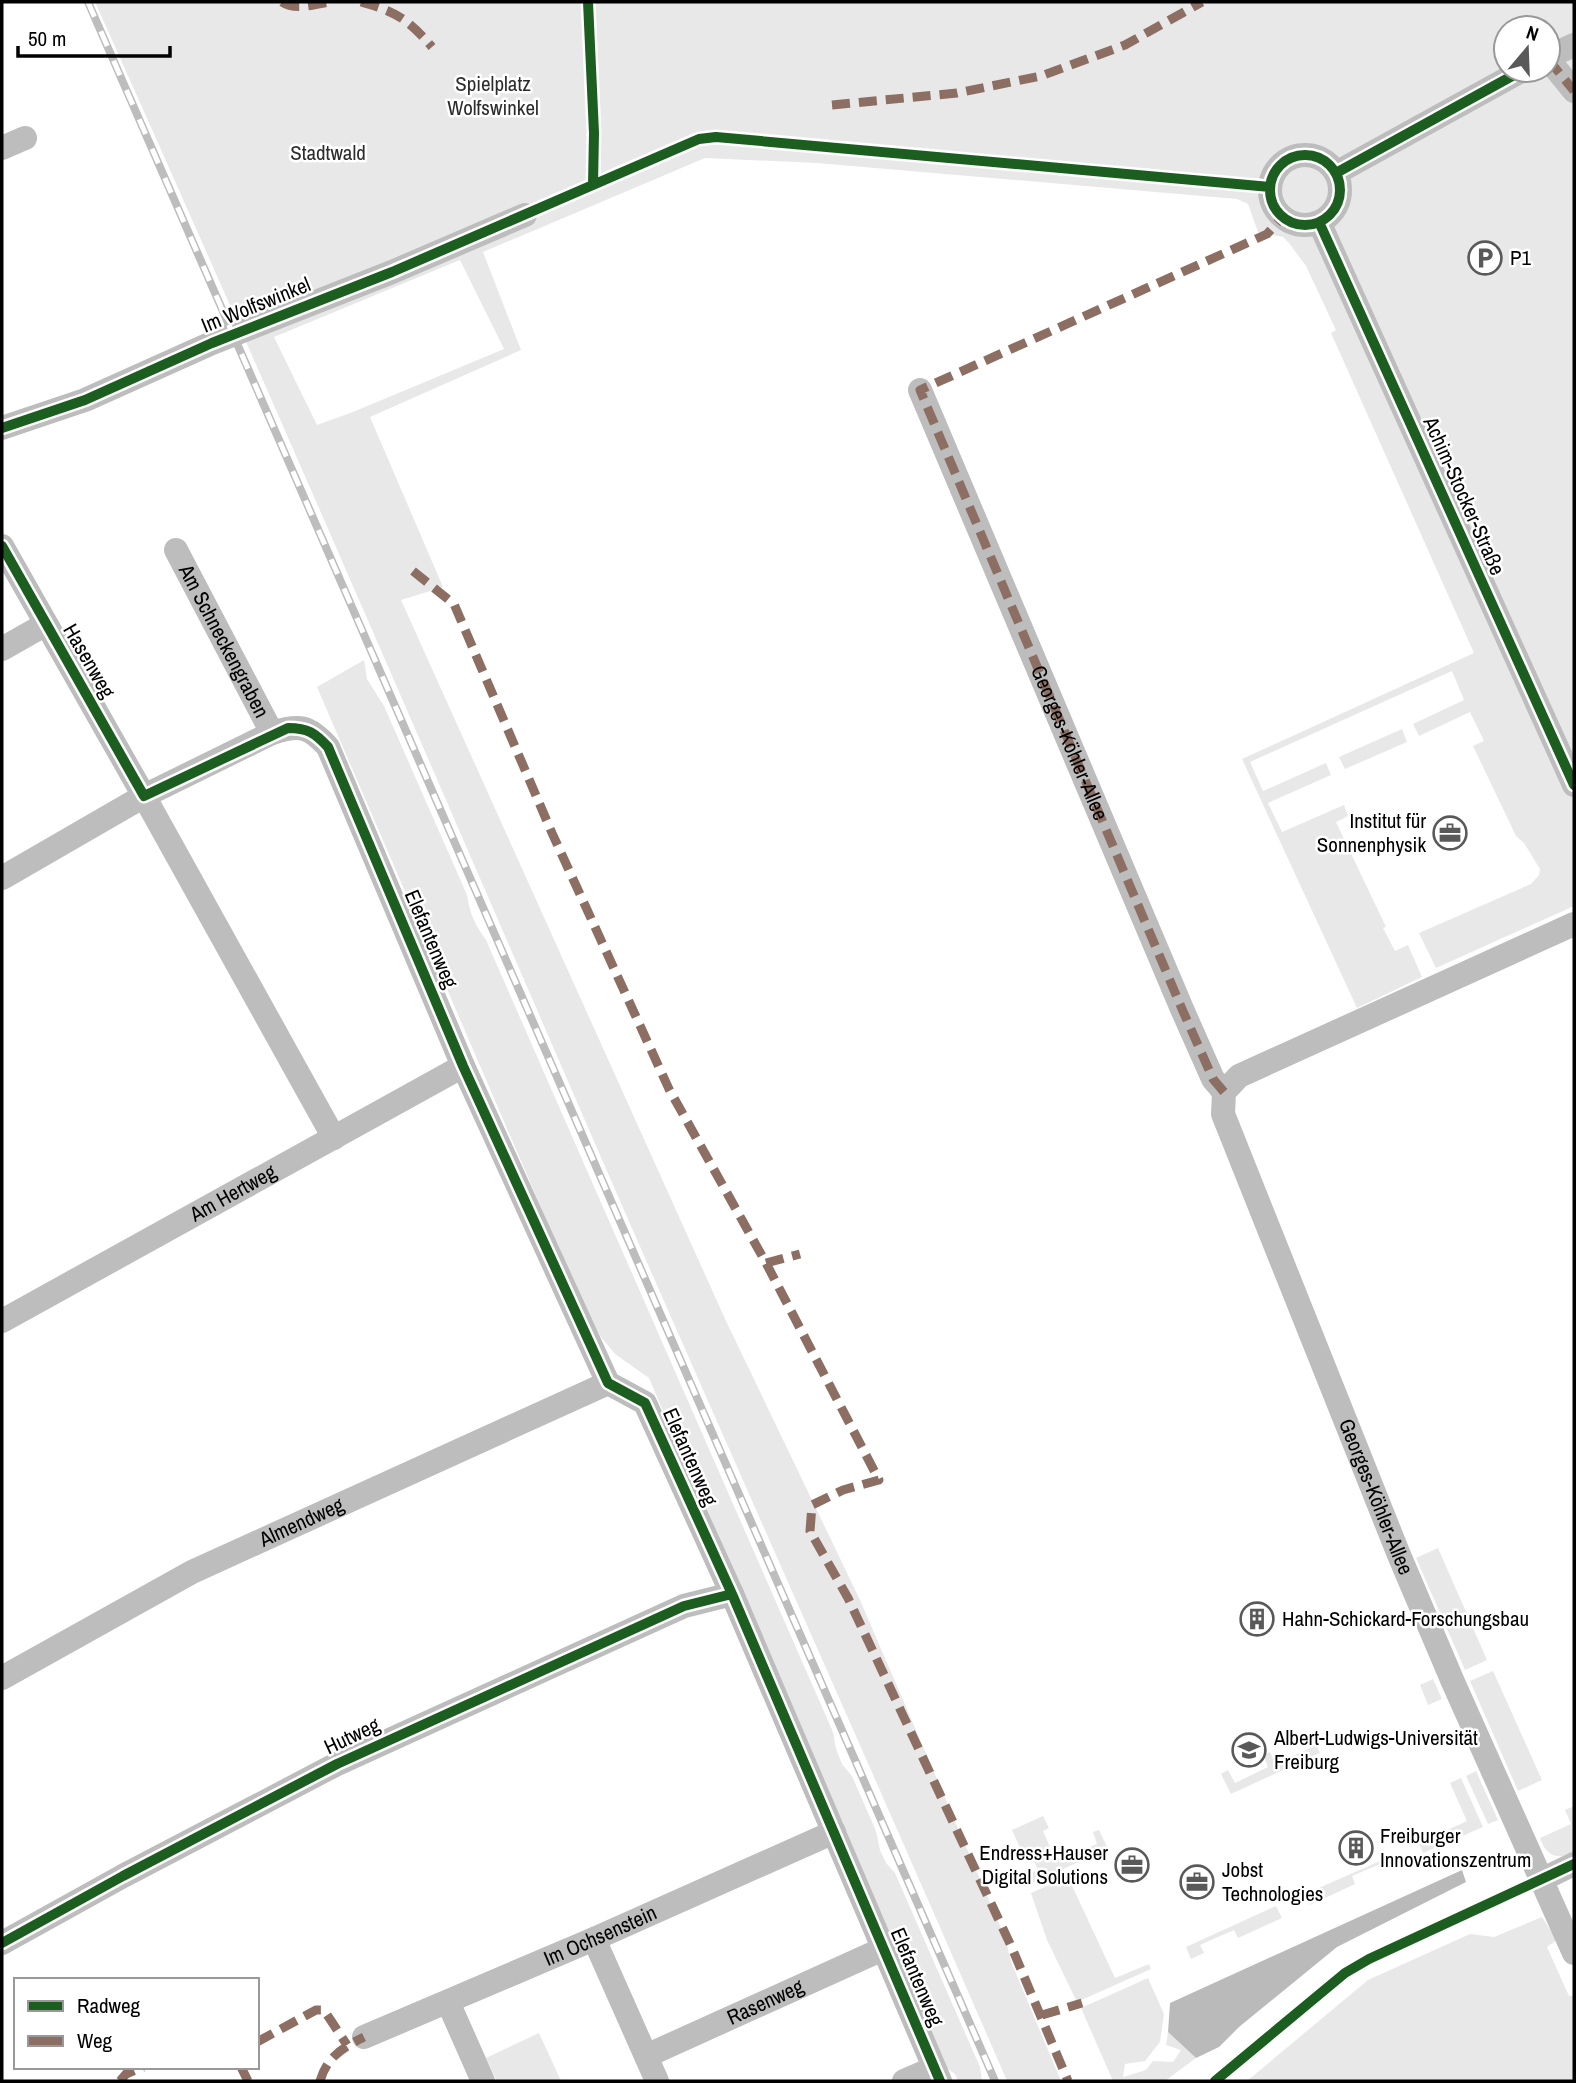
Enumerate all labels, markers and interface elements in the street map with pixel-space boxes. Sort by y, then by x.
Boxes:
scale bar [18,14,170,58]
north arrow [1492,14,1562,84]
text: N [1523,19,1542,47]
text: 50 m [28,24,66,53]
park label: Spielplatz Wolfswinkel [447,69,539,122]
park label: Stadtwald [290,138,366,167]
parking icon: P1 [1466,239,1504,277]
place label: P1 [1510,243,1531,272]
street label: Im Wolfswinkel [197,269,315,340]
street label: Achim-Stocker-Straße [1416,411,1512,580]
street label: Am Schneckengraben [172,558,277,723]
street label: Hasenweg [57,618,123,704]
street label: Georges-Köhler-Allee [1024,661,1115,824]
place label: Institut für Sonnenphysik [1317,806,1426,859]
office icon: Institut für Sonnenphysik [1431,814,1469,852]
street label: Elefantenweg [398,885,465,993]
street label: Am Hertweg [183,1157,282,1229]
street label: Elefantenweg [656,1403,725,1511]
street label: Georges-Köhler-Allee [1332,1414,1421,1579]
street label: Almendweg [254,1490,349,1554]
building icon: Hahn-Schickard-Forschungsbau [1238,1600,1276,1638]
place label: Hahn-Schickard-Forschungsbau [1282,1604,1529,1633]
street label: Hutweg [319,1710,385,1761]
place label: Albert-Ludwigs-Universität Freiburg [1273,1723,1478,1776]
school or university icon: Albert-Ludwigs-Universität Freiburg [1230,1731,1268,1769]
place label: Freiburger Innovationszentrum [1380,1821,1531,1874]
building icon: Freiburger Innovationszentrum [1337,1829,1375,1867]
place label: Endress+Hauser Digital Solutions [979,1838,1108,1891]
office icon: Endress+Hauser Digital Solutions [1113,1846,1151,1884]
place label: Jobst Technologies [1222,1855,1323,1908]
office icon: Jobst Technologies [1178,1863,1216,1901]
street label: Im Ochsenstein [539,1898,661,1973]
street label: Elefantenweg [884,1923,951,2031]
street label: Rasenweg [722,1971,809,2032]
legend [14,1978,259,2069]
text: Radweg [77,1991,141,2020]
text: Weg [77,2026,113,2055]

